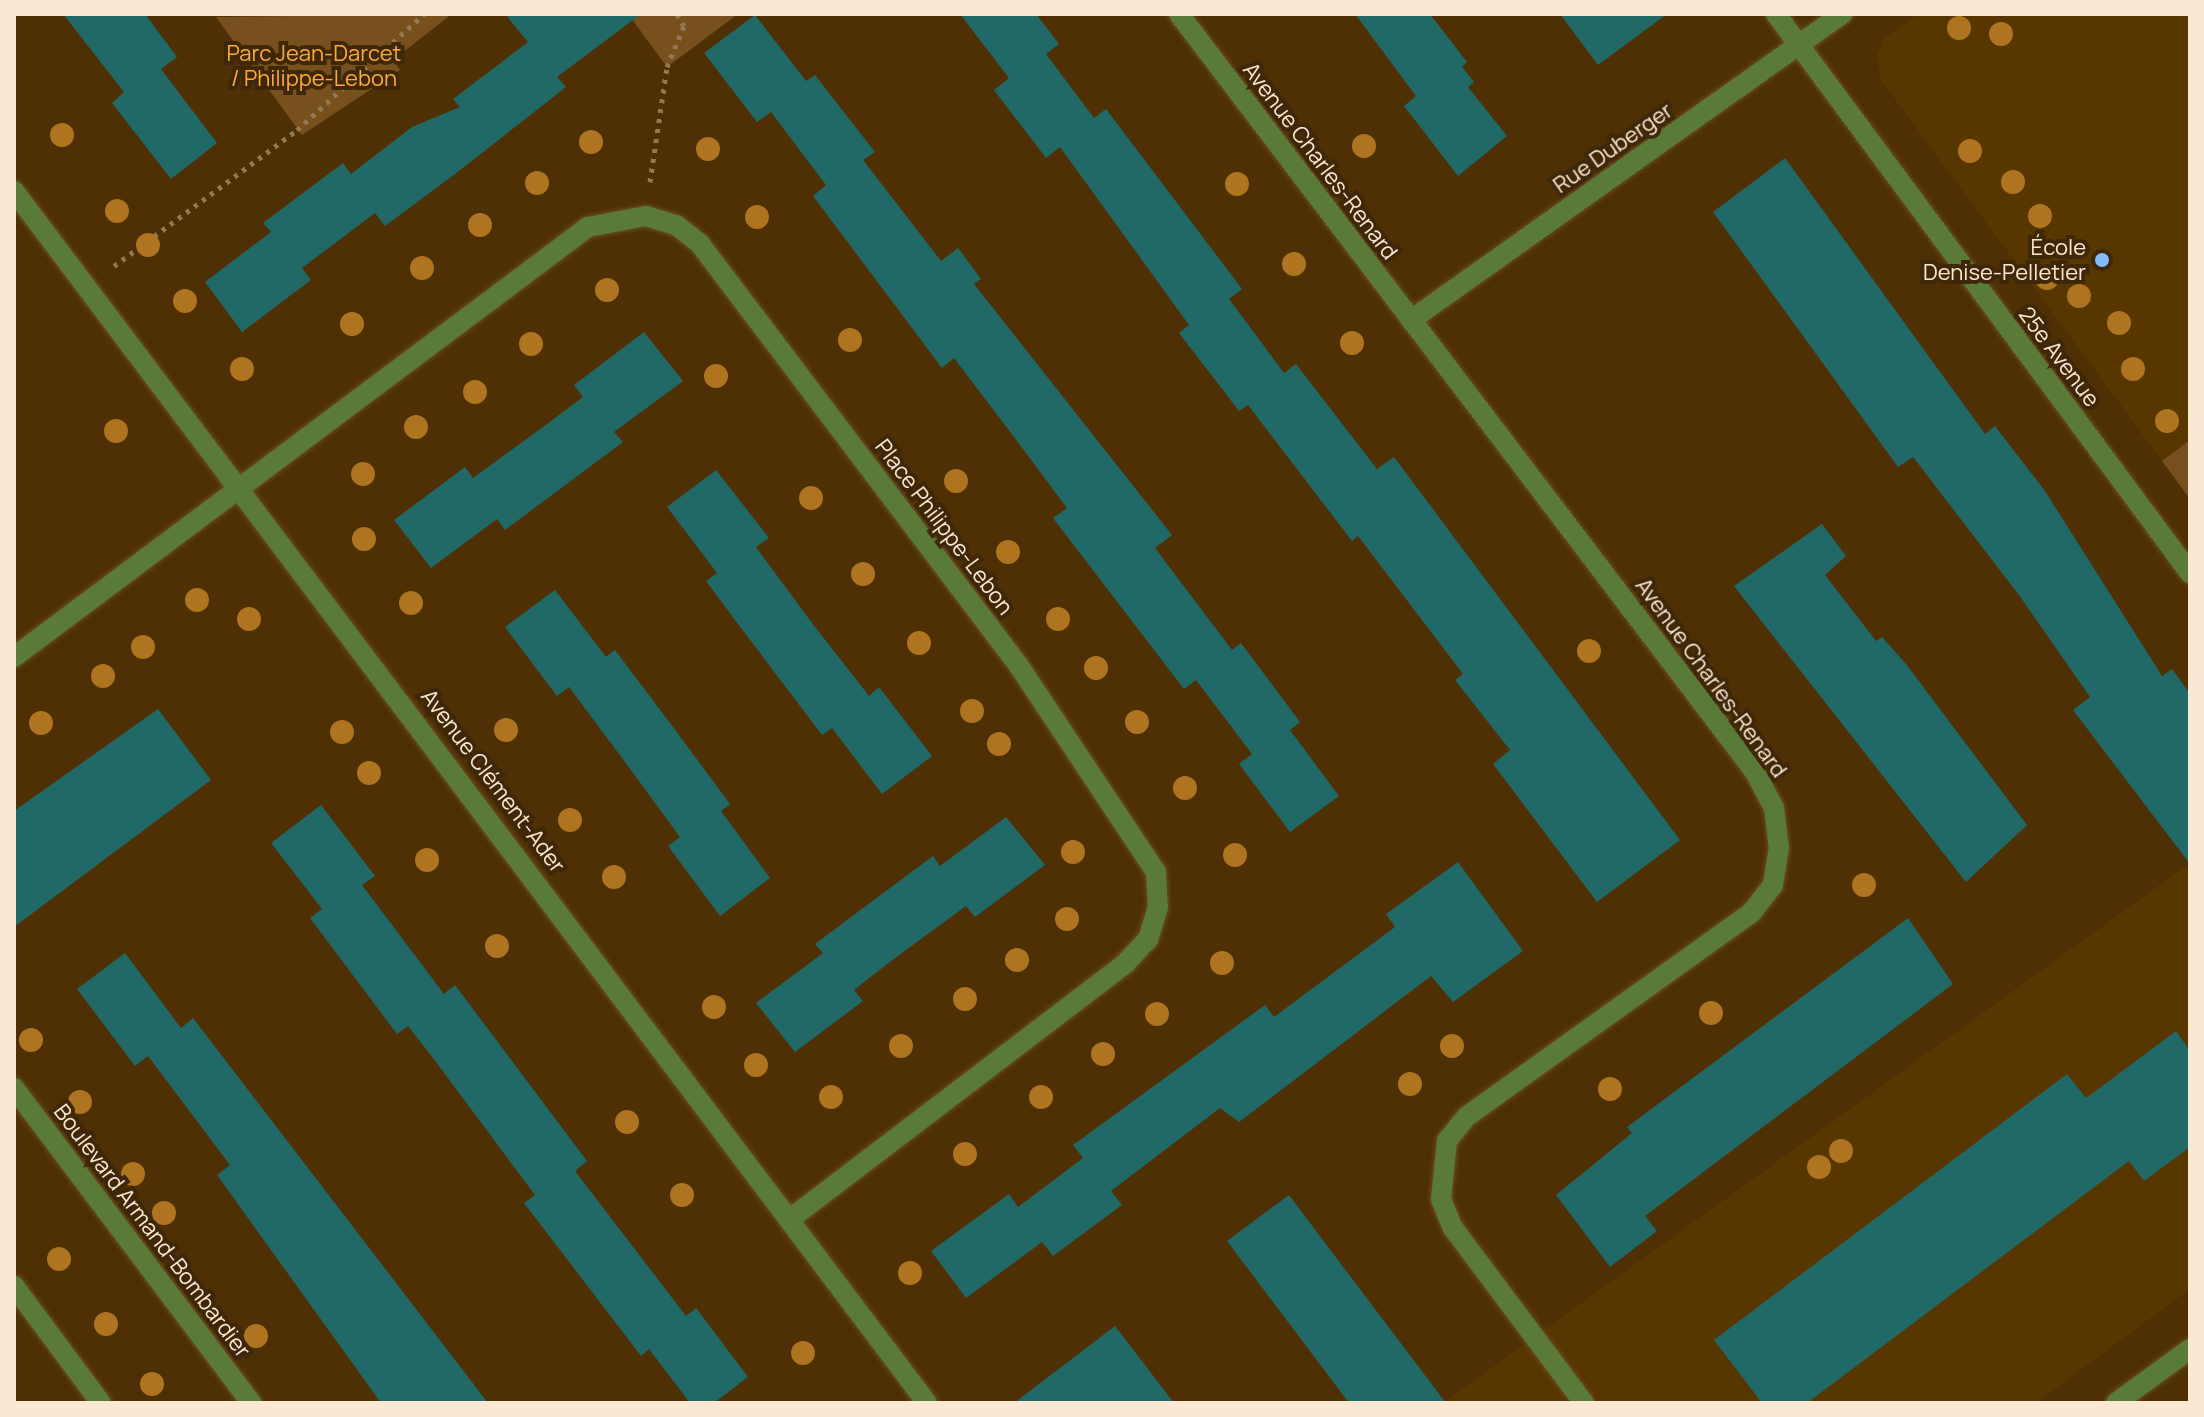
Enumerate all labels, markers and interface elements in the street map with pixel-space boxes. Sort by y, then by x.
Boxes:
park label: Parc Jean-Darcet / Philippe-Lebon [227,40,401,92]
street label: Avenue Charles-Renard [1237,57,1403,265]
street label: Rue Duberger [1548,97,1678,199]
place label: École Denise-Pelletier [1923,234,2086,286]
marker: École Denise-Pelletier [2093,251,2111,269]
street label: 25e Avenue [2013,302,2105,412]
street label: Place Philippe-Lebon [869,434,1019,620]
street label: Avenue Charles-Renard [1630,573,1792,783]
street label: Avenue Clément-Ader [415,684,571,878]
street label: Boulevard Armand-Bombardier [48,1099,256,1363]

